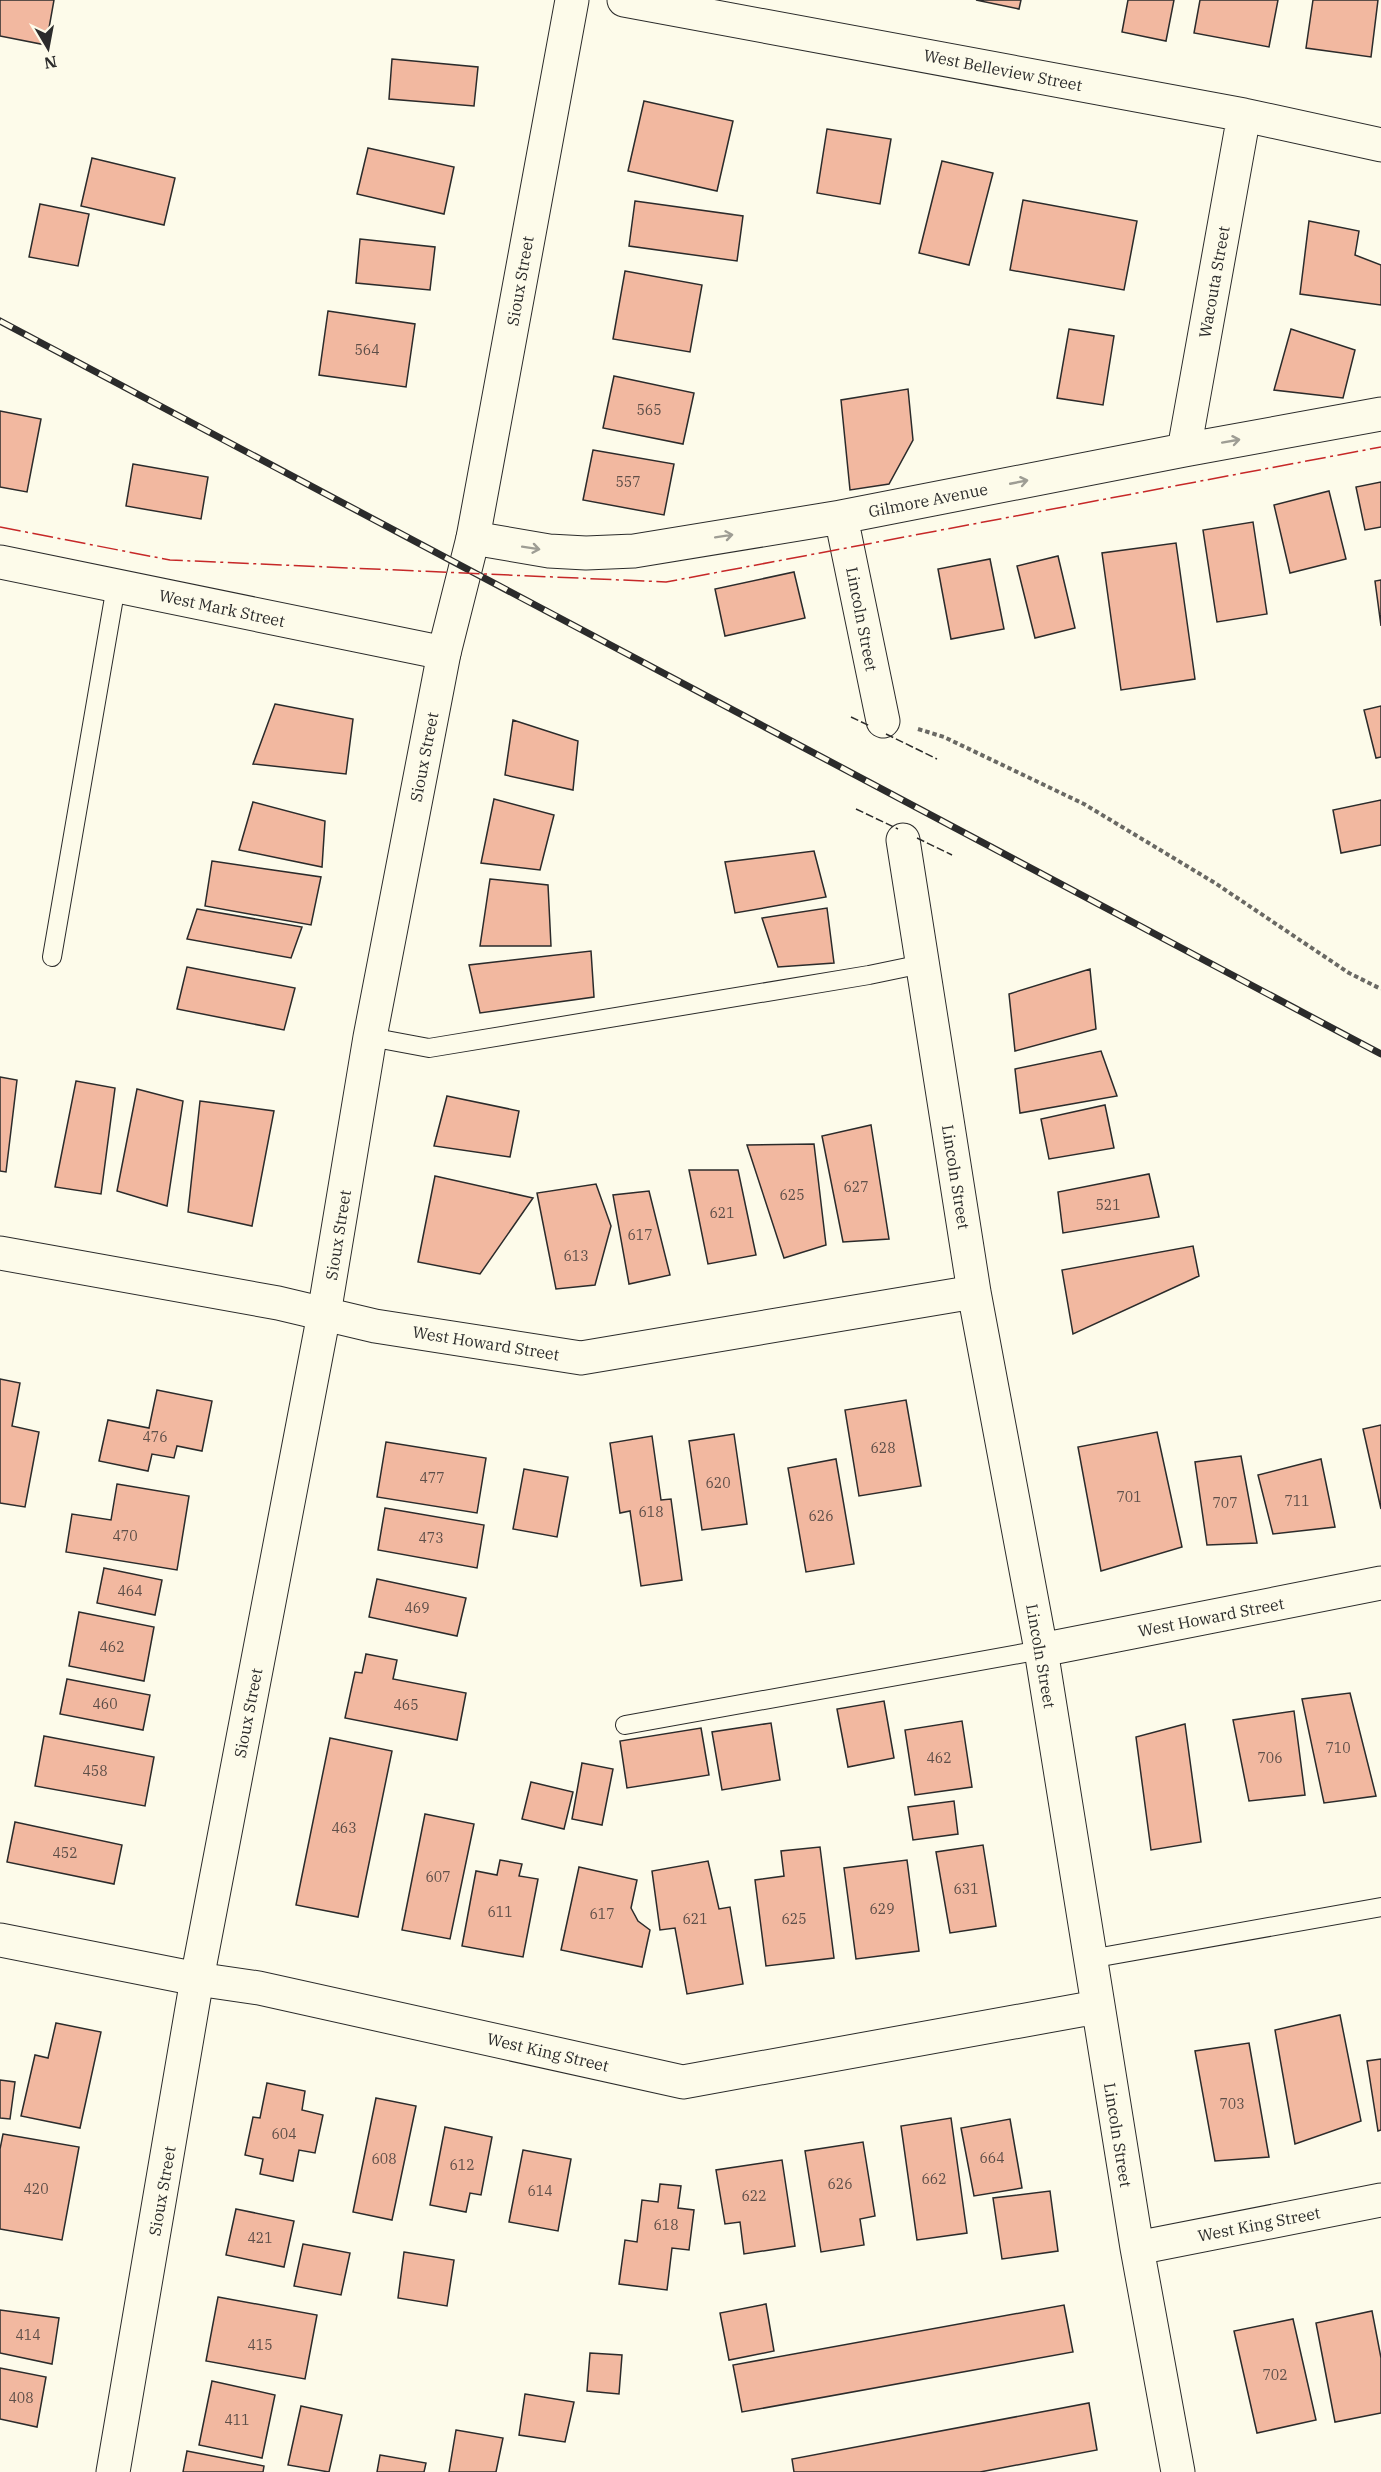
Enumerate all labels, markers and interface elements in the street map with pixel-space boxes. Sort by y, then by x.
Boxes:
north arrow [18,18,78,78]
street label: West Belleview Street [922,45,1084,95]
text: N [43,52,59,74]
street label: Wacouta Street [1194,224,1234,340]
street label: Sioux Street [502,234,538,328]
house number: 564 [354,341,380,359]
house number: 565 [636,401,662,419]
one-way arrow [1221,435,1241,446]
house number: 557 [615,473,641,491]
one-way arrow [1009,476,1028,487]
street label: Gilmore Avenue [867,479,989,521]
one-way arrow [714,530,733,541]
one-way arrow [520,542,540,553]
street label: Lincoln Street [842,565,882,673]
street label: West Mark Street [157,585,287,631]
street label: Sioux Street [406,710,443,804]
street label: Lincoln Street [938,1123,974,1231]
house number: 627 [843,1178,869,1196]
house number: 625 [779,1186,805,1204]
street label: Sioux Street [321,1188,355,1282]
house number: 521 [1095,1196,1121,1214]
house number: 621 [709,1204,735,1222]
house number: 617 [627,1226,653,1244]
house number: 613 [563,1247,589,1265]
street label: West Howard Street [411,1322,561,1365]
house number: 476 [142,1428,168,1446]
house number: 628 [870,1439,896,1457]
house number: 477 [419,1469,445,1487]
house number: 620 [705,1474,731,1492]
house number: 701 [1116,1488,1142,1506]
house number: 711 [1284,1492,1310,1510]
house number: 707 [1212,1494,1238,1512]
house number: 618 [638,1503,664,1521]
house number: 626 [808,1507,834,1525]
house number: 470 [112,1527,138,1545]
house number: 473 [418,1529,444,1547]
house number: 464 [117,1582,143,1600]
street label: West Howard Street [1136,1593,1286,1641]
house number: 469 [404,1599,430,1617]
street label: Lincoln Street [1022,1602,1060,1710]
house number: 462 [99,1638,125,1656]
street label: Sioux Street [230,1666,267,1760]
house number: 460 [92,1695,118,1713]
house number: 465 [393,1696,419,1714]
house number: 710 [1325,1739,1351,1757]
house number: 462 [926,1749,952,1767]
house number: 706 [1257,1749,1283,1767]
house number: 458 [82,1762,108,1780]
house number: 463 [331,1819,357,1837]
house number: 452 [52,1844,78,1862]
house number: 607 [425,1868,451,1886]
house number: 631 [953,1880,979,1898]
house number: 629 [869,1900,895,1918]
house number: 611 [487,1903,513,1921]
house number: 617 [589,1905,615,1923]
house number: 621 [682,1910,708,1928]
house number: 625 [781,1910,807,1928]
street label: West King Street [485,2028,611,2076]
street label: Lincoln Street [1100,2081,1136,2189]
house number: 703 [1219,2095,1245,2113]
house number: 604 [271,2125,297,2143]
street label: Sioux Street [144,2144,180,2238]
house number: 664 [979,2149,1005,2167]
house number: 608 [371,2150,397,2168]
house number: 612 [449,2156,475,2174]
house number: 662 [921,2170,947,2188]
house number: 626 [827,2175,853,2193]
house number: 420 [23,2180,49,2198]
house number: 614 [527,2182,553,2200]
house number: 622 [741,2187,767,2205]
street label: West King Street [1196,2202,1322,2246]
house number: 618 [653,2216,679,2234]
house number: 421 [247,2229,273,2247]
house number: 414 [15,2326,41,2344]
house number: 415 [247,2336,273,2354]
house number: 702 [1262,2366,1288,2384]
house number: 408 [8,2389,34,2407]
house number: 411 [224,2411,250,2429]

